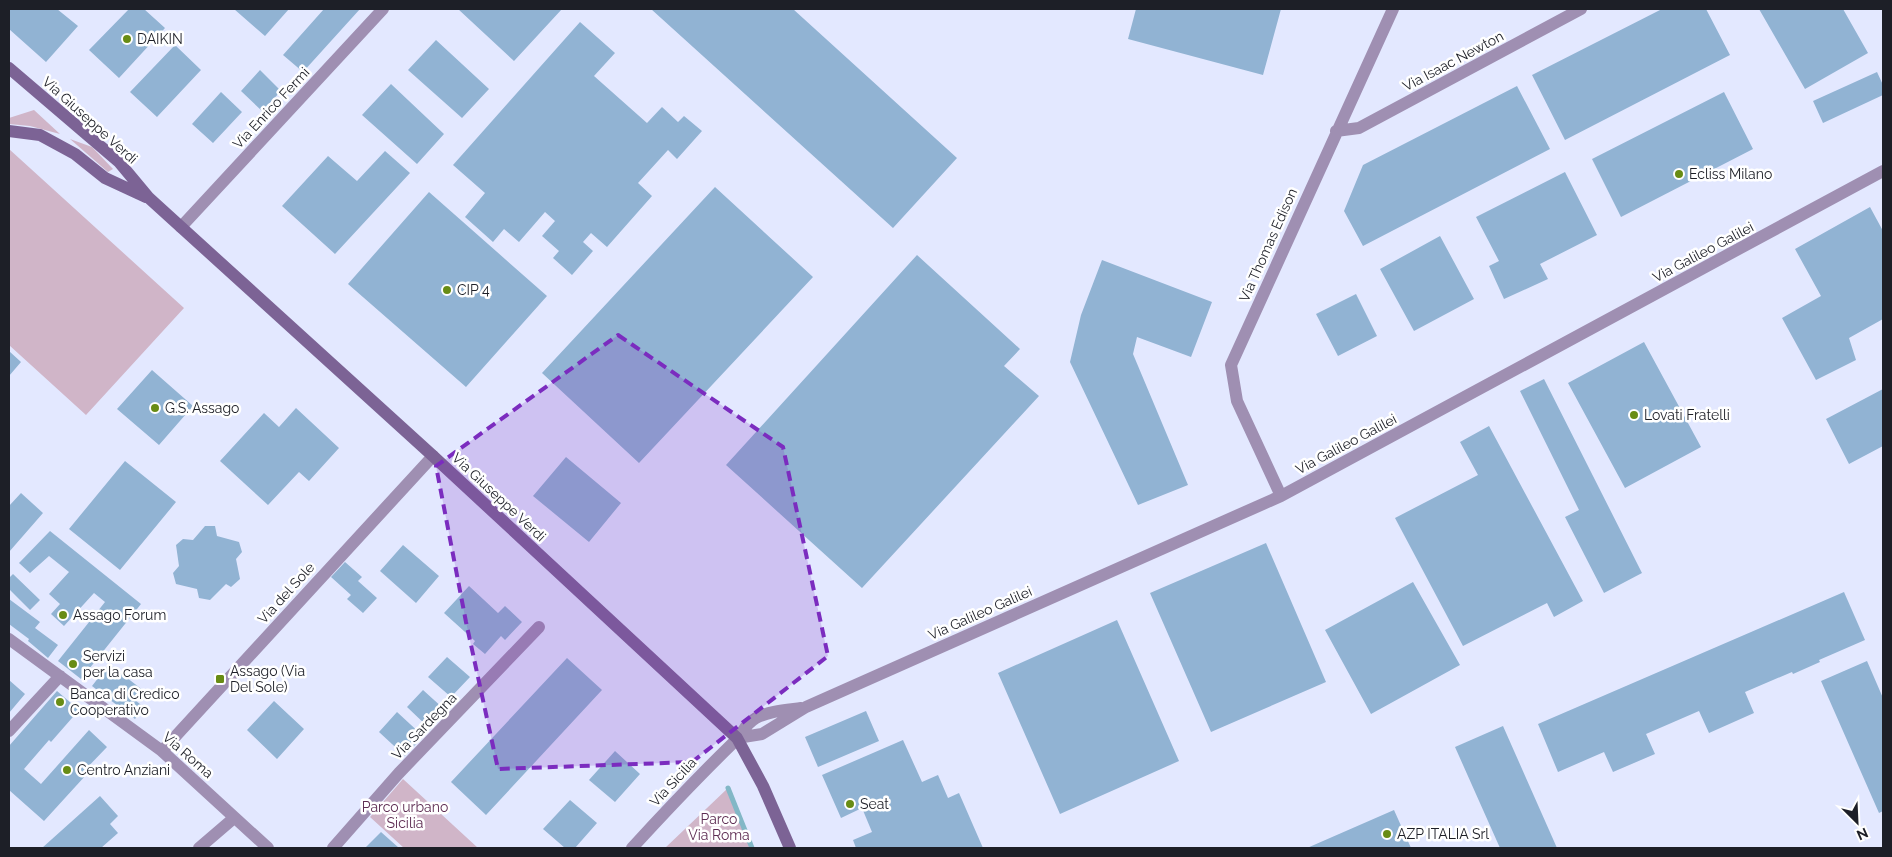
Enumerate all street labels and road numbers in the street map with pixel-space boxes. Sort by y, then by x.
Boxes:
street label: Via Isaac Newton [1400,28,1506,94]
street label: Via Enrico Fermi [229,64,313,152]
street label: Via Giuseppe Verdi [39,73,141,167]
street label: Via Thomas Edison [1236,186,1300,304]
street label: Via Galileo Galilei [1650,219,1756,285]
street label: Via Galileo Galilei [1293,411,1399,477]
street label: Via Giuseppe Verdi [449,450,549,544]
street label: Via del Sole [254,559,318,627]
street label: Via Galileo Galilei [926,583,1034,643]
street label: Via Sardegna [388,690,460,762]
street label: Via Roma [160,729,216,781]
street label: Via Sicilia [647,754,699,810]

